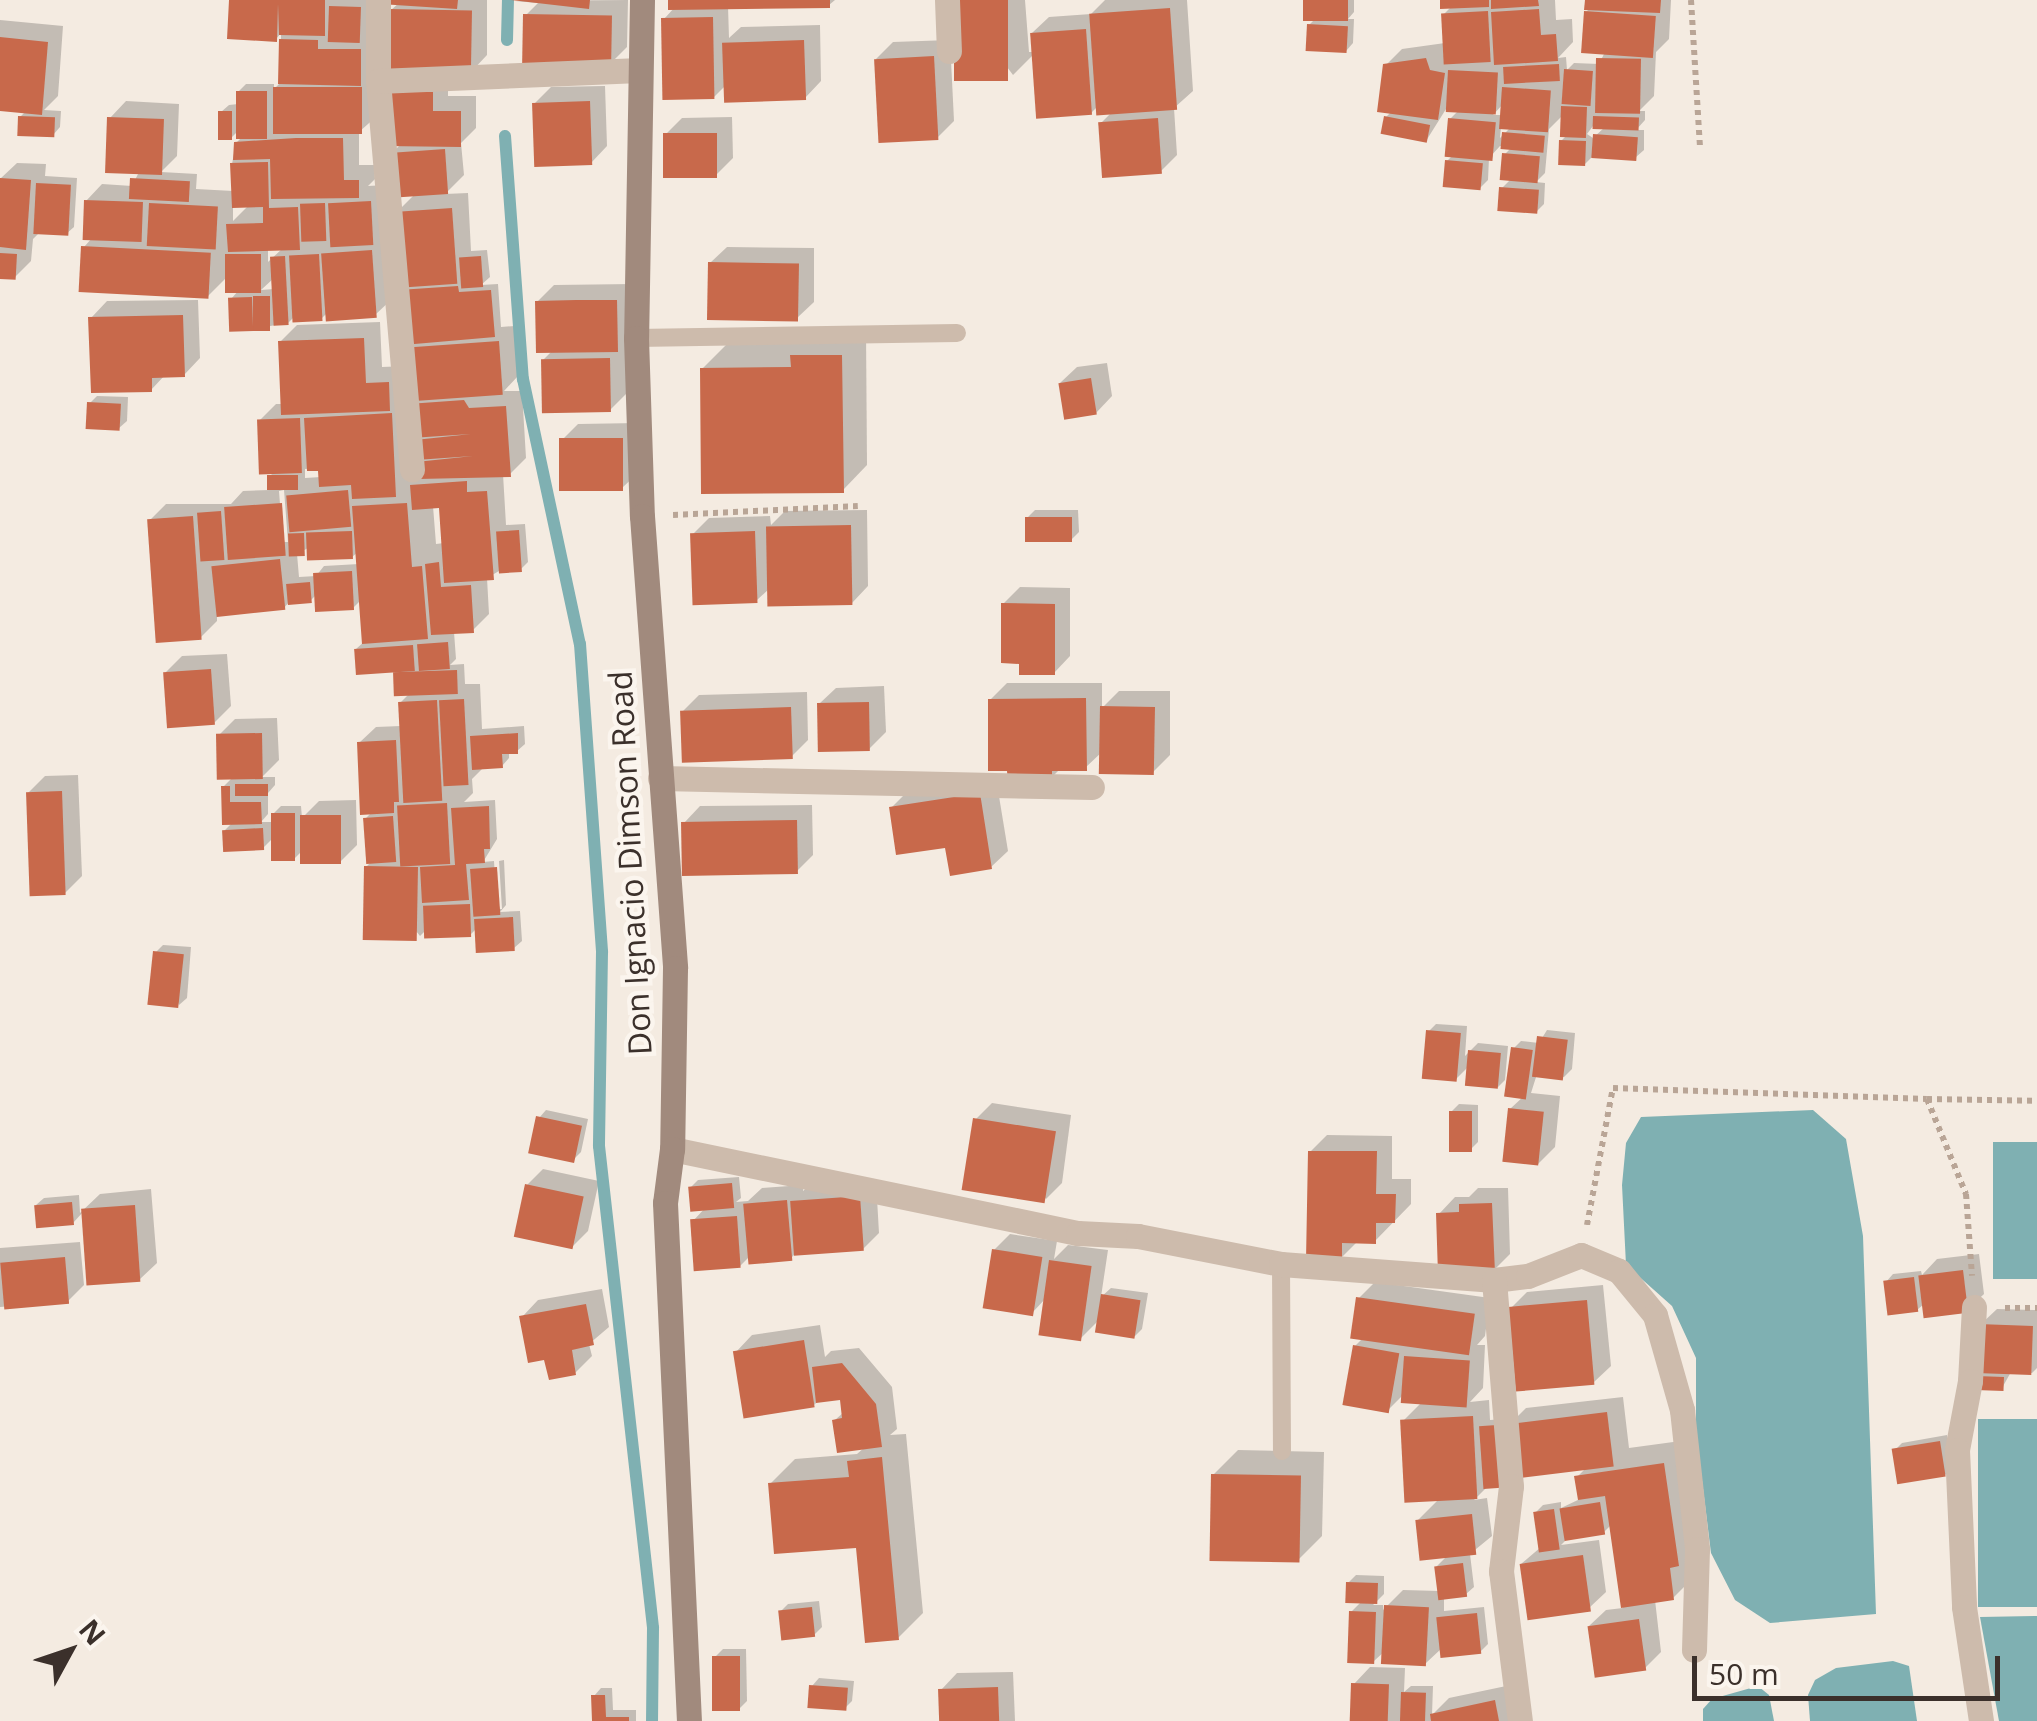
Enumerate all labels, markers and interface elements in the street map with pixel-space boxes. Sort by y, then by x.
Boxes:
street label: Don Ignacio Dimson Road [601,670,659,1056]
north arrow [20,1601,120,1701]
text: N [71,1611,115,1653]
scale bar [1697,1636,2004,1698]
text: 50 m [1709,1653,1779,1694]

